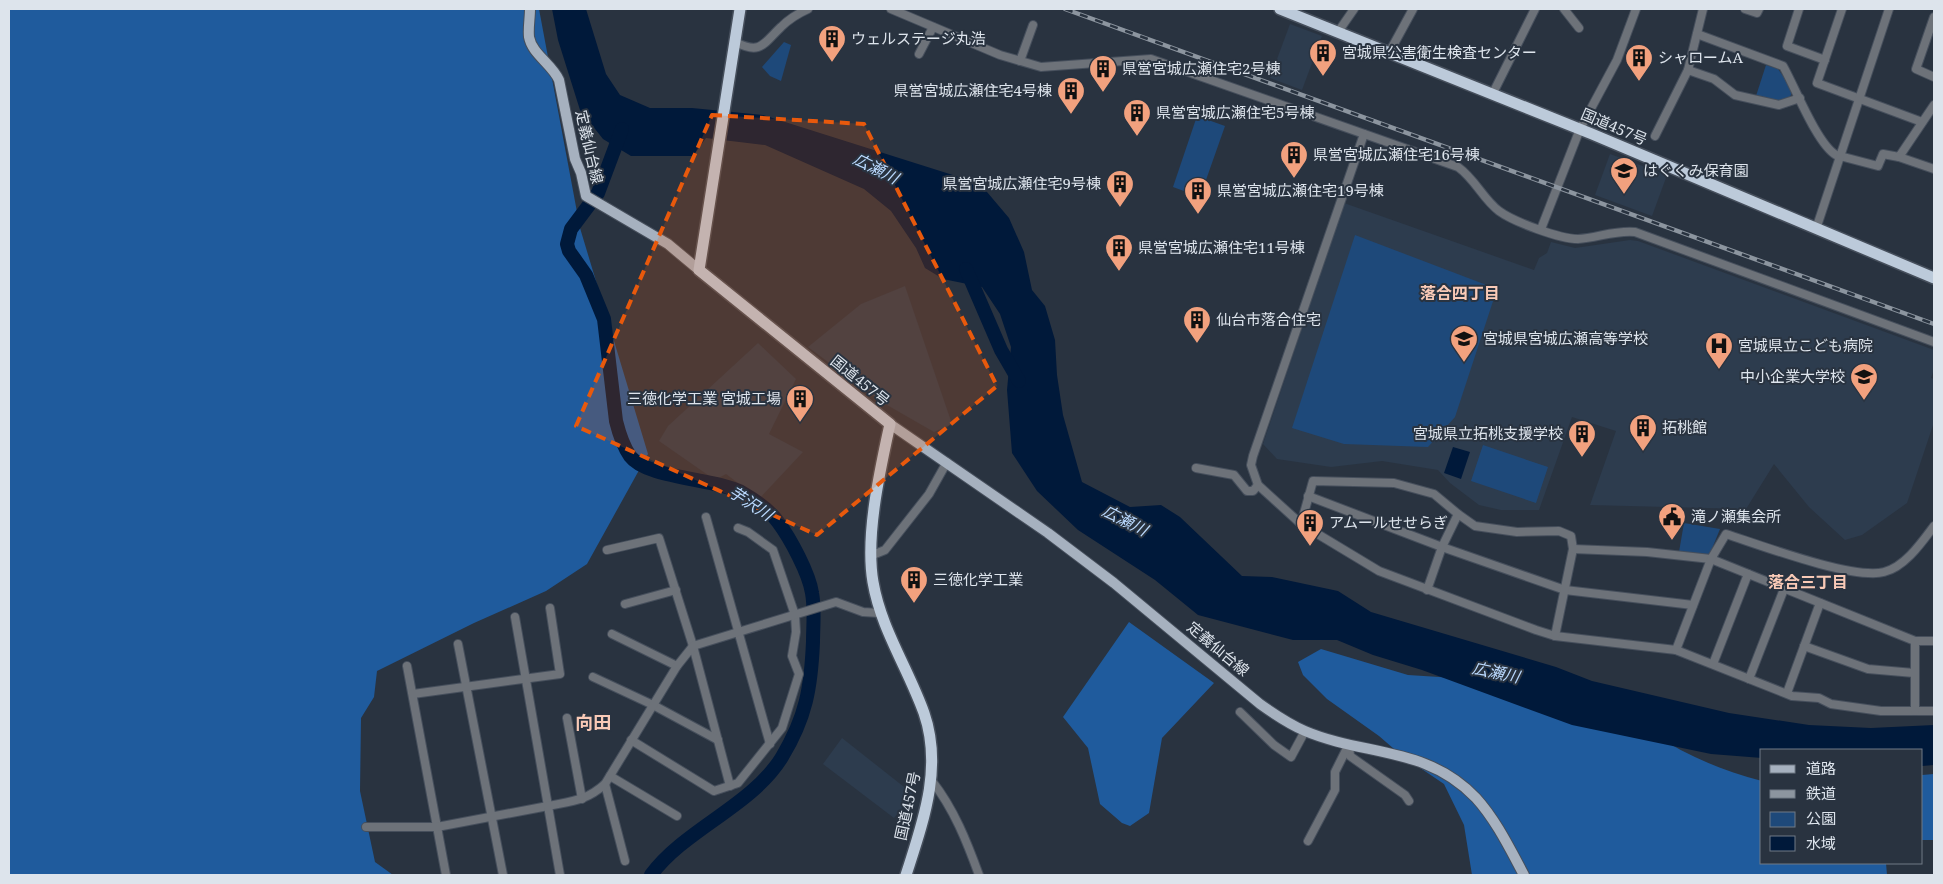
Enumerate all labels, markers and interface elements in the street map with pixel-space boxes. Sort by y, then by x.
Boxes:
building icon: ウェルステージ丸浩 [817,24,847,63]
place label: ウェルステージ丸浩 [851,28,986,48]
building icon: 宮城県公害衛生検査センター [1308,38,1338,77]
place label: 宮城県公害衛生検査センター [1342,42,1537,62]
building icon: シャロームA [1624,43,1654,82]
place label: シャロームA [1658,47,1744,67]
building icon: 県営宮城広瀬住宅2号棟 [1088,54,1118,93]
place label: 県営宮城広瀬住宅2号棟 [1122,58,1280,78]
building icon: 県営宮城広瀬住宅4号棟 [1056,76,1086,115]
place label: 県営宮城広瀬住宅4号棟 [894,80,1052,100]
building icon: 県営宮城広瀬住宅5号棟 [1122,98,1152,137]
place label: 県営宮城広瀬住宅5号棟 [1156,102,1314,122]
street label: 国道457号 [1578,103,1651,149]
street label: 定義仙台線 [572,108,608,186]
building icon: 県営宮城広瀬住宅16号棟 [1279,140,1309,179]
place label: 県営宮城広瀬住宅16号棟 [1313,144,1480,164]
water label: 広瀬川 [850,147,904,190]
school or university icon: はぐくみ保育園 [1609,156,1639,195]
place label: はぐくみ保育園 [1643,160,1749,180]
building icon: 県営宮城広瀬住宅9号棟 [1105,169,1135,208]
place label: 県営宮城広瀬住宅9号棟 [943,173,1101,193]
building icon: 県営宮城広瀬住宅19号棟 [1183,176,1213,215]
place label: 県営宮城広瀬住宅19号棟 [1217,180,1384,200]
building icon: 県営宮城広瀬住宅11号棟 [1104,233,1134,272]
place label: 県営宮城広瀬住宅11号棟 [1138,237,1305,257]
district label: 落合四丁目 [1420,282,1500,304]
building icon: 仙台市落合住宅 [1182,305,1212,344]
place label: 仙台市落合住宅 [1216,309,1321,329]
school or university icon: 宮城県宮城広瀬高等学校 [1449,324,1479,363]
place label: 宮城県宮城広瀬高等学校 [1483,328,1648,348]
hospital icon: 宮城県立こども病院 [1704,331,1734,370]
place label: 宮城県立こども病院 [1738,335,1873,355]
street label: 国道457号 [827,350,894,410]
school or university icon: 中小企業大学校 [1849,362,1879,401]
place label: 中小企業大学校 [1740,366,1845,386]
building icon: 三徳化学工業 宮城工場 [785,384,815,423]
place label: 三徳化学工業 宮城工場 [627,388,781,408]
building icon: 拓桃館 [1628,413,1658,452]
place label: 拓桃館 [1662,417,1707,437]
building icon: 宮城県立拓桃支援学校 [1567,419,1597,458]
place label: 宮城県立拓桃支援学校 [1413,423,1563,443]
water label: 芋沢川 [725,481,779,526]
water label: 広瀬川 [1099,499,1153,542]
public building icon: 滝ノ瀬集会所 [1657,502,1687,541]
place label: 滝ノ瀬集会所 [1691,506,1781,526]
building icon: アムールせせらぎ [1295,508,1325,547]
place label: アムールせせらぎ [1329,512,1448,532]
building icon: 三徳化学工業 [899,565,929,604]
place label: 三徳化学工業 [933,569,1023,589]
district label: 落合三丁目 [1768,571,1848,593]
street label: 定義仙台線 [1183,616,1254,680]
water label: 広瀬川 [1470,656,1524,688]
district label: 向田 [575,710,611,734]
legend [1760,749,1923,864]
text: 道路 [1806,758,1836,778]
street label: 国道457号 [890,769,924,842]
text: 鉄道 [1806,783,1836,803]
text: 公園 [1806,808,1836,828]
text: 水域 [1806,833,1836,853]

